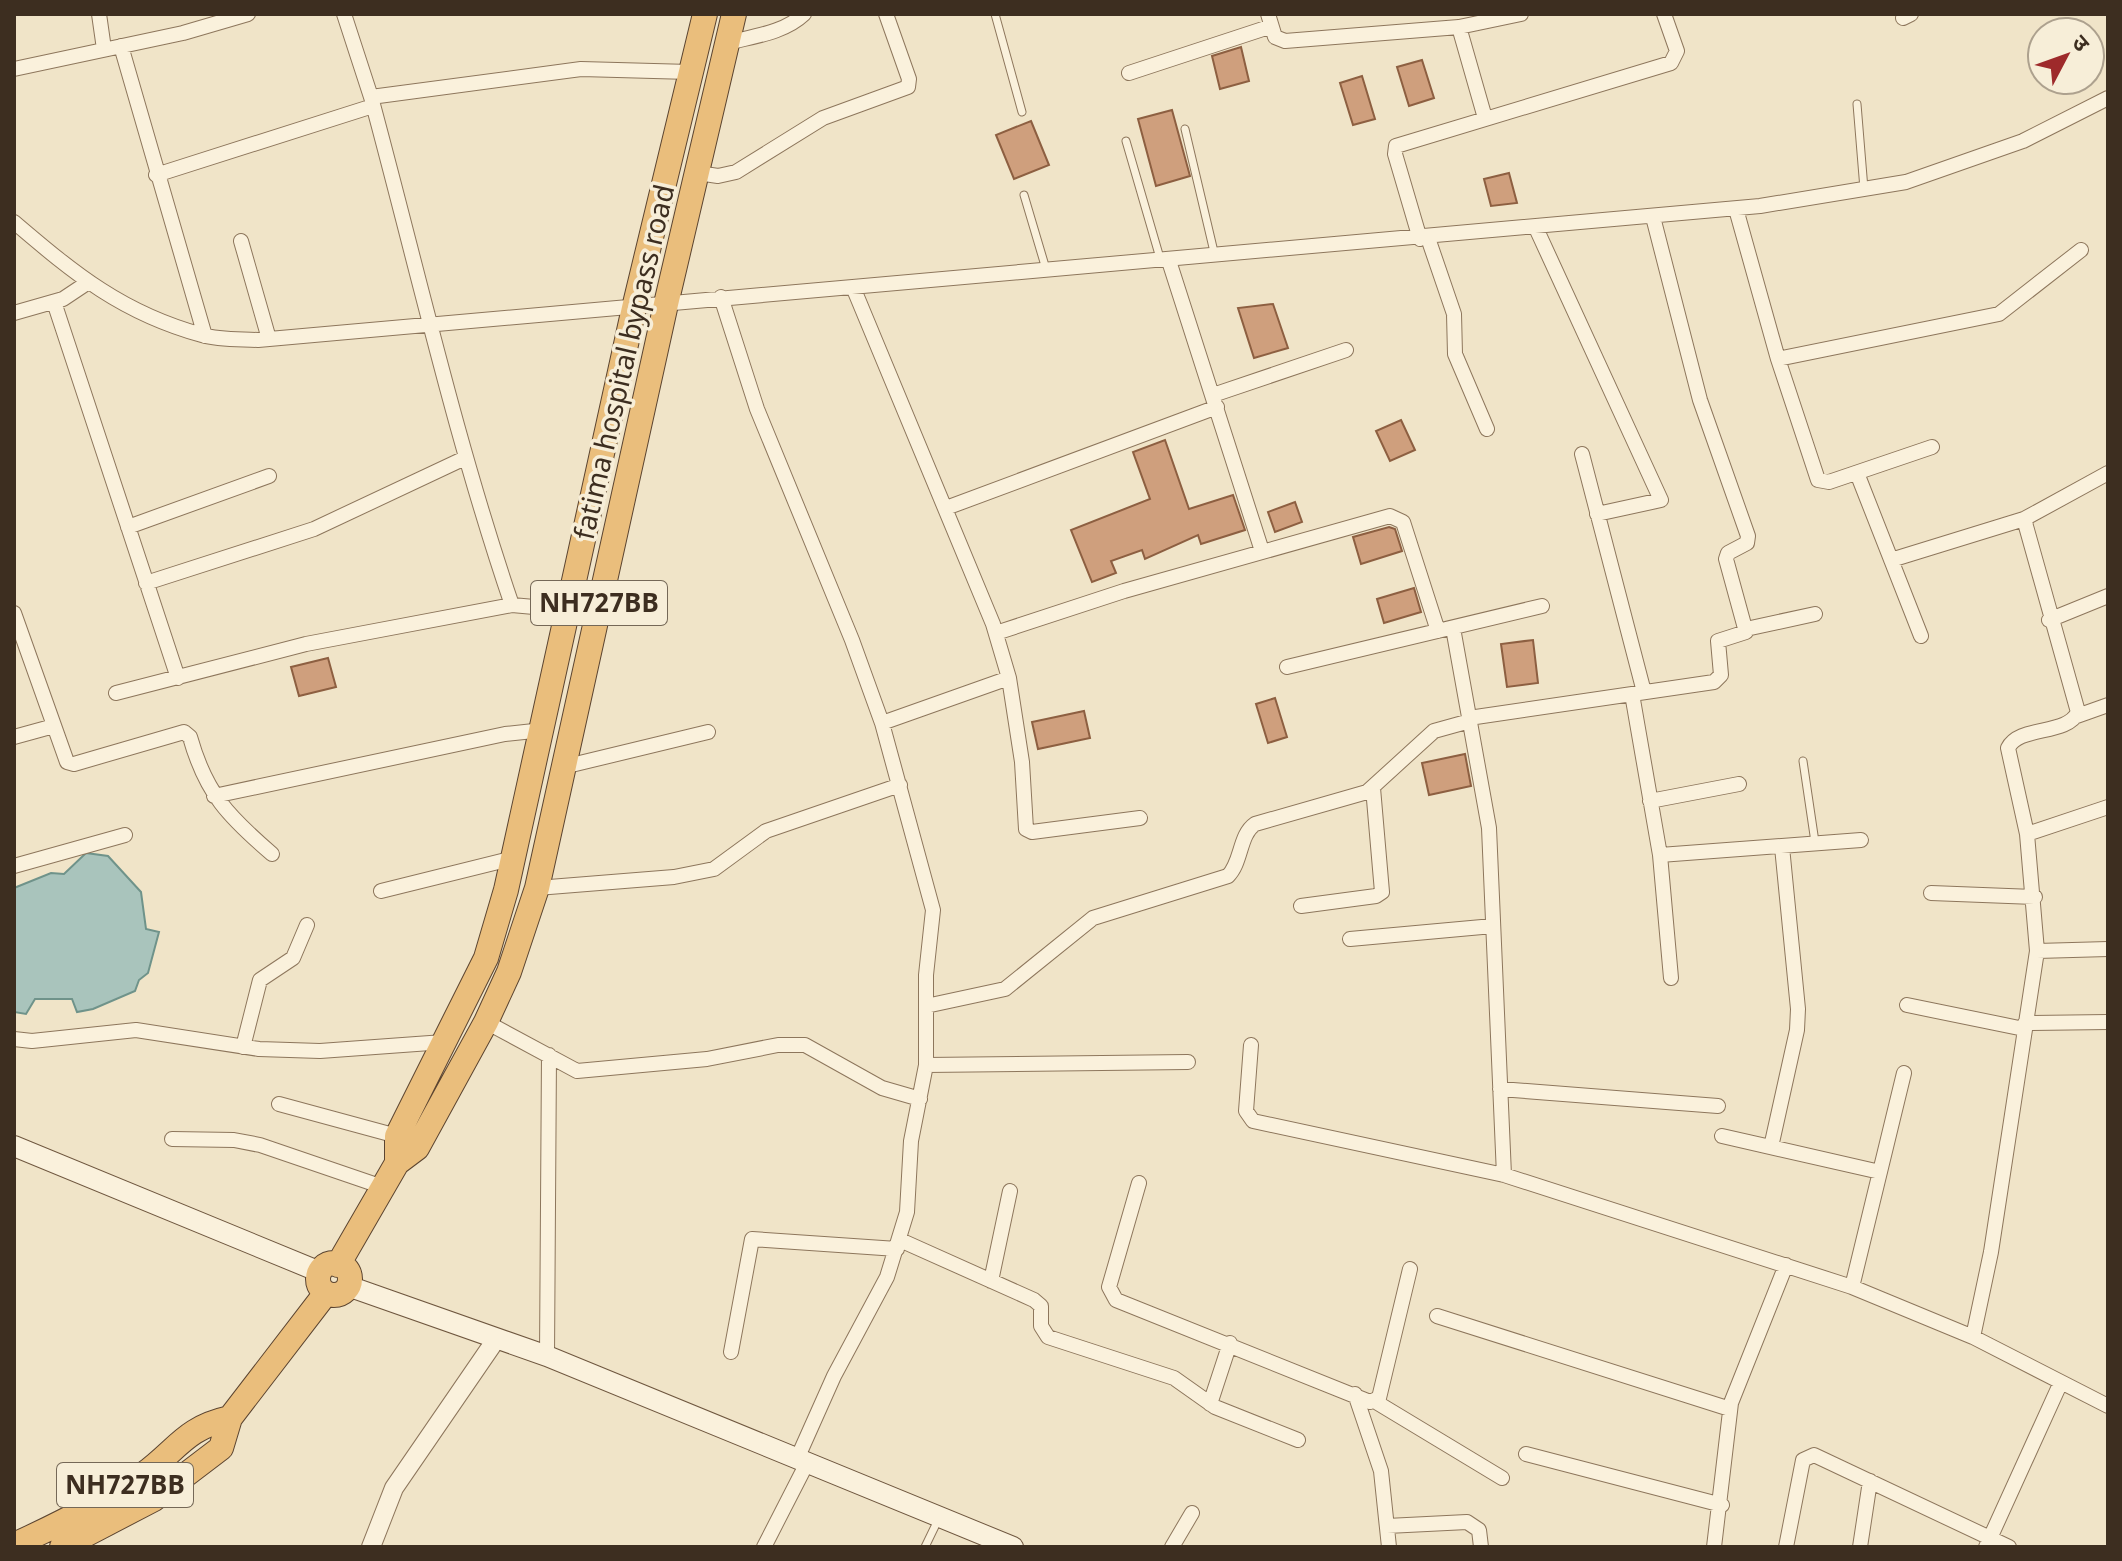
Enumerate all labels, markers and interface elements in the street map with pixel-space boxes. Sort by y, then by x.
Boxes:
north arrow [2026,16,2106,96]
text: उ [2064,30,2095,60]
street label: fatima hospital bypass road [569,182,685,544]
road number: NH727BB [531,581,667,625]
road number: NH727BB [57,1463,193,1507]

